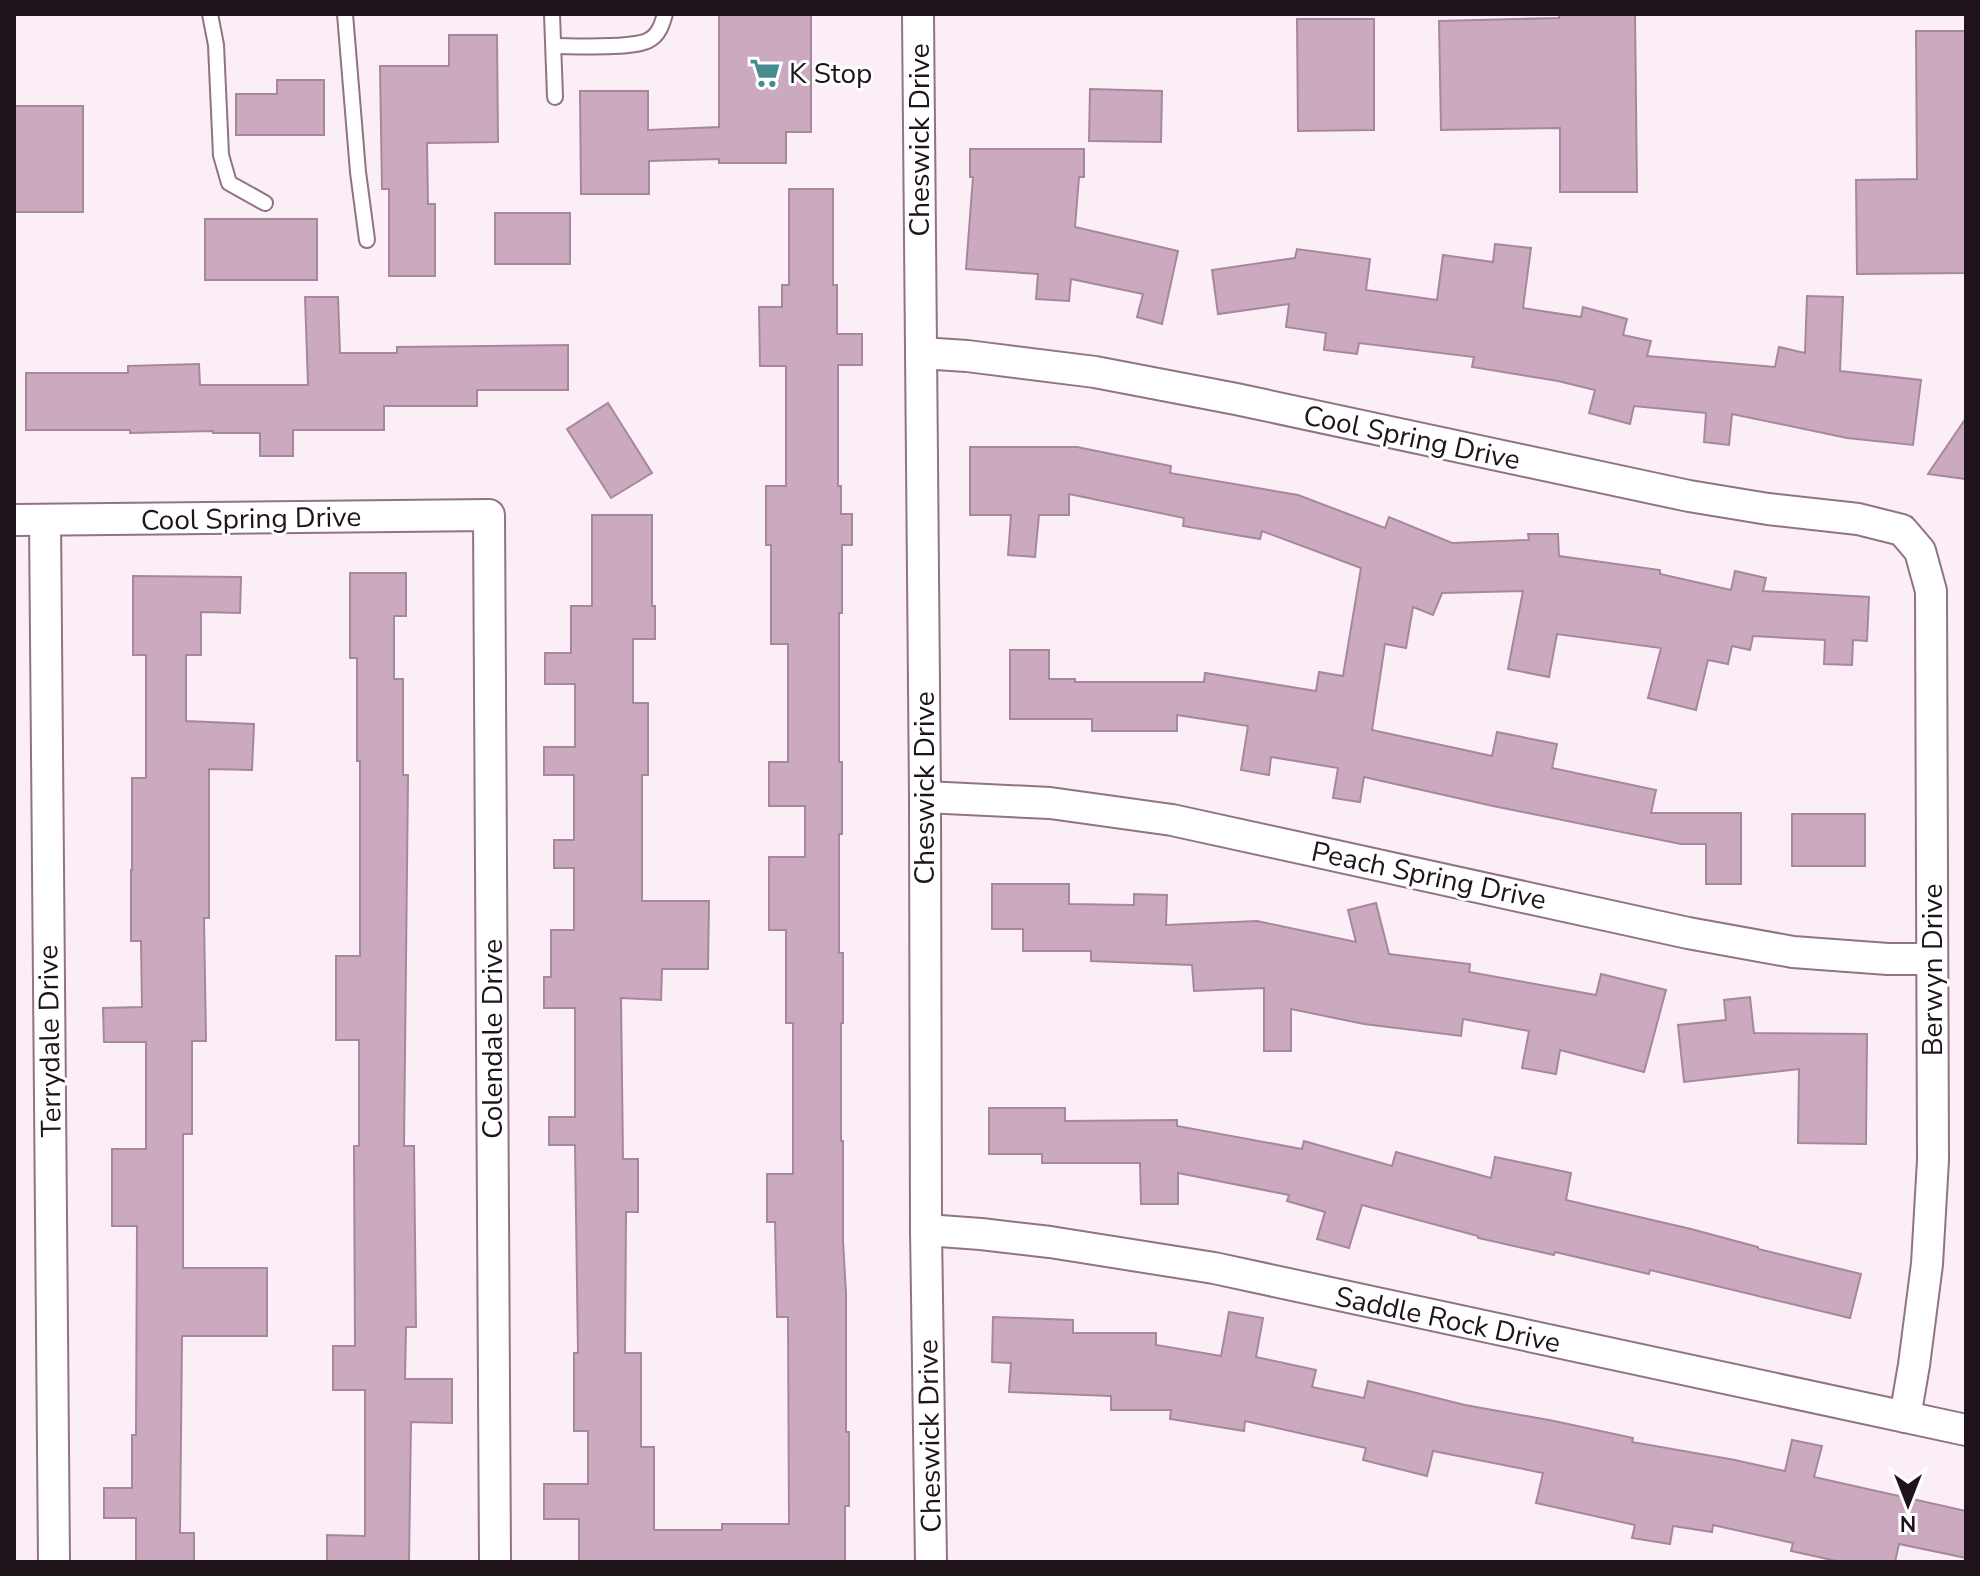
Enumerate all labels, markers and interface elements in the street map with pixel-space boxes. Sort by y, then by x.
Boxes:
street label: Cheswick Drive [901,43,939,237]
place label: K Stop [789,55,872,93]
supermarket icon: K Stop [748,56,782,90]
street label: Cool Spring Drive [1300,396,1524,479]
street label: Cool Spring Drive [140,498,362,540]
street label: Cheswick Drive [906,691,944,885]
street label: Peach Spring Drive [1308,833,1550,919]
street label: Berwyn Drive [1914,884,1952,1056]
street label: Colendale Drive [474,939,512,1139]
street label: Terrydale Drive [29,944,71,1138]
street label: Saddle Rock Drive [1332,1278,1564,1362]
street label: Cheswick Drive [909,1339,951,1533]
north arrow [1868,1464,1948,1544]
text: N [1900,1508,1916,1538]

